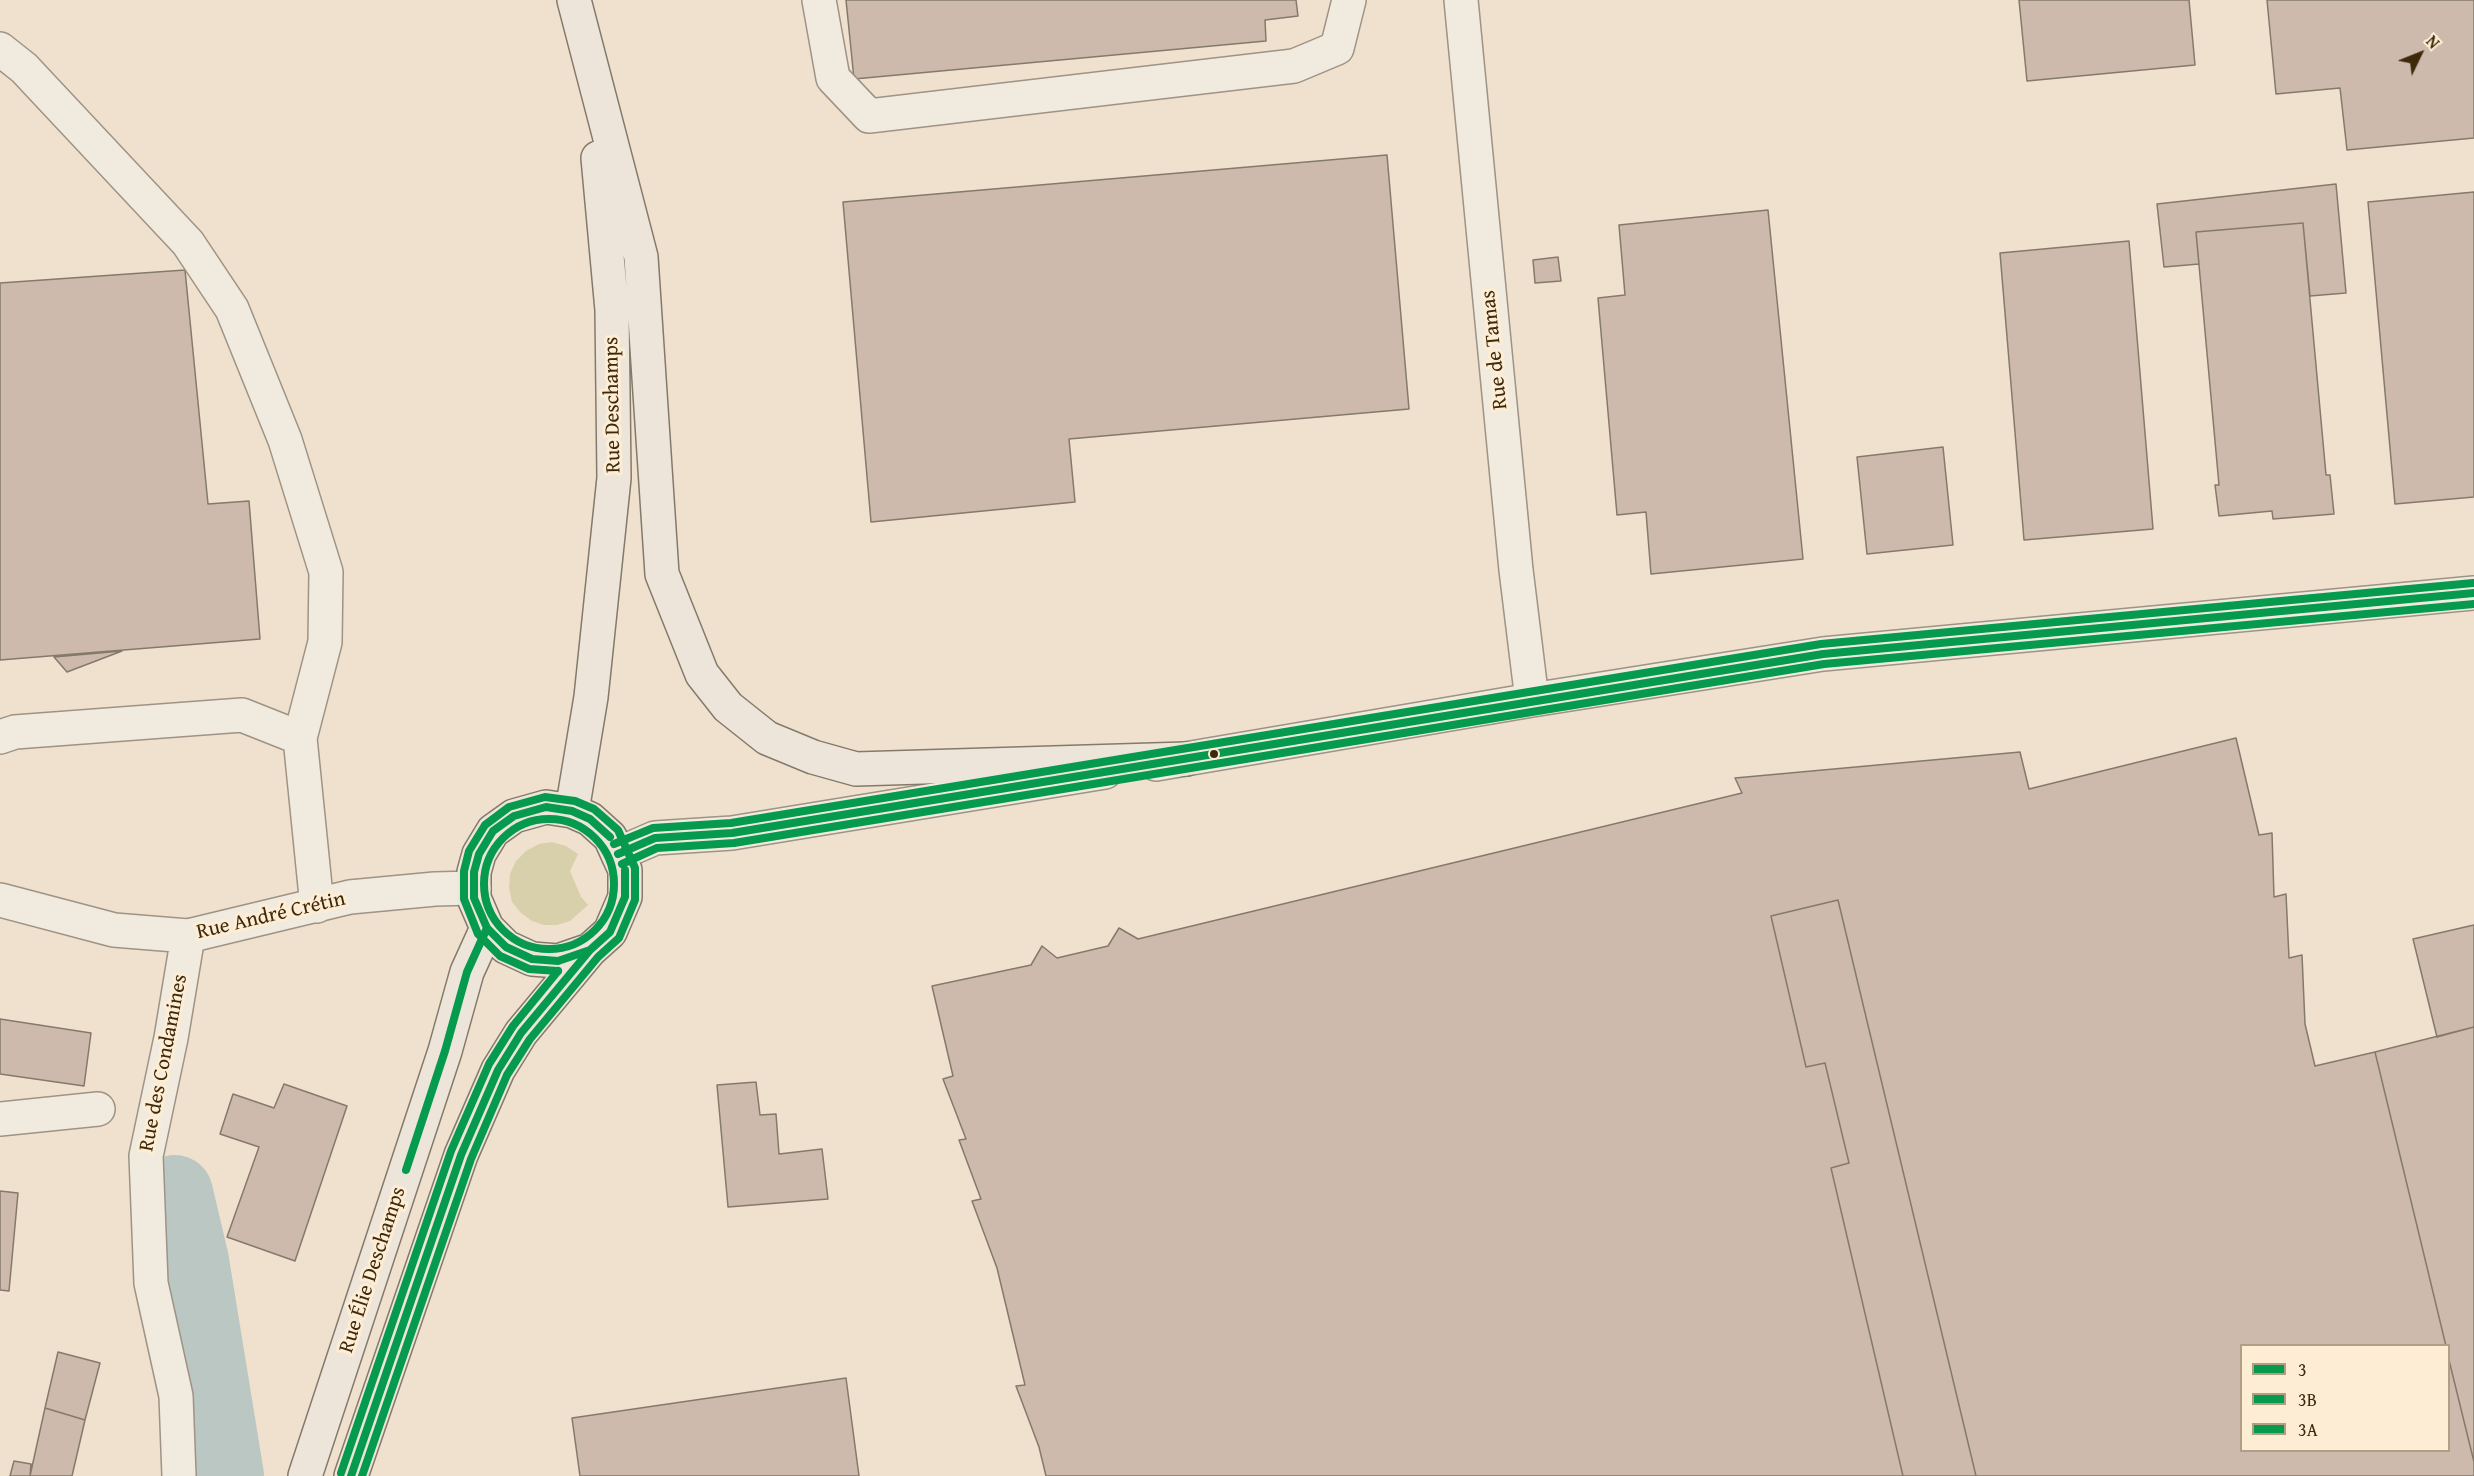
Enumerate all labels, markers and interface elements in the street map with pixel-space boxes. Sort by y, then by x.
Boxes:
north arrow [2390,24,2450,84]
text: N [2421,30,2446,54]
street label: Rue de Tamas [1476,289,1514,411]
street label: Rue Deschamps [599,337,627,473]
unlabelled marker [1208,748,1220,760]
street label: Rue André Crétin [194,887,348,945]
street label: Rue des Condamines [134,972,194,1154]
street label: Rue Élie Deschamps [334,1184,412,1356]
legend [2240,1344,2450,1452]
text: 3 [2298,1356,2307,1383]
text: 3B [2298,1386,2317,1413]
text: 3A [2298,1416,2318,1443]

